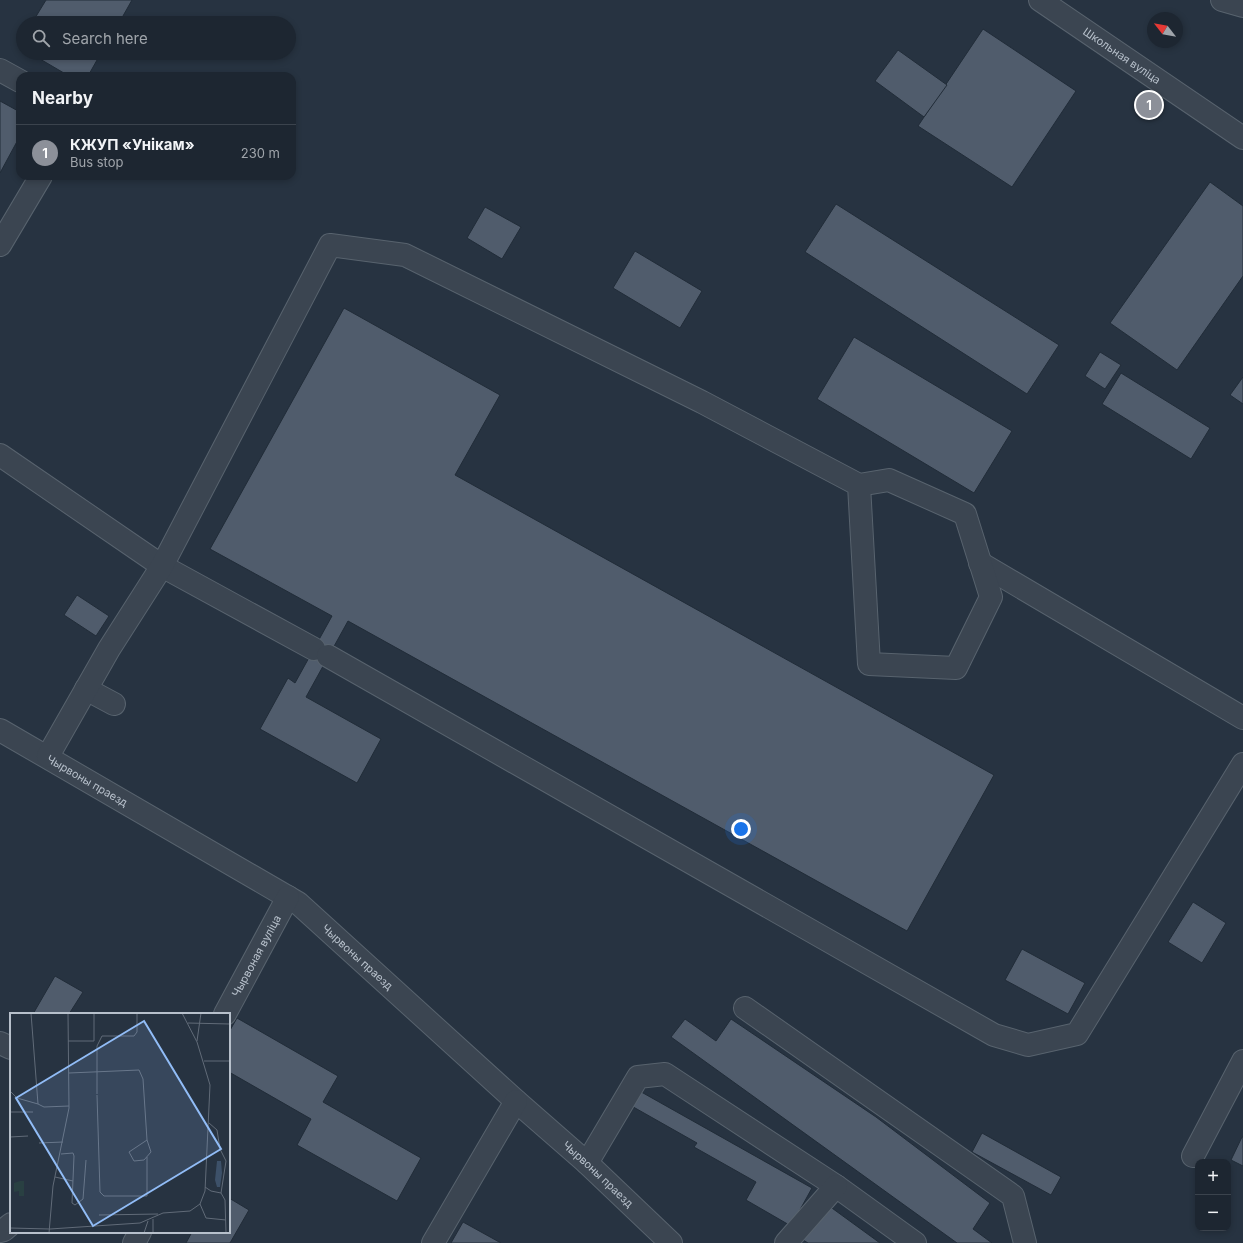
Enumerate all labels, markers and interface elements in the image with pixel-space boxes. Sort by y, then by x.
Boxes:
north arrow [1147,12,1183,48]
search box [16,16,296,60]
street label: Школьная вуліца [1080,24,1163,87]
icon: search [30,27,52,49]
text: Search here [62,29,148,48]
text: Nearby [32,88,93,108]
pin: 1 [1136,90,1162,120]
text: КЖУП «Унікам» [70,135,195,154]
text: 1 [42,145,48,161]
text: 230 m [241,145,280,161]
text: Bus stop [70,154,123,170]
street label: Чырвоны праезд [44,752,130,810]
your location [731,819,751,839]
street label: Чырвоная вуліца [229,913,284,999]
street label: Чырвоны праезд [319,921,396,993]
inset map [10,1013,230,1233]
street label: Чырвоны праезд [560,1138,636,1210]
map controls [1195,1159,1231,1231]
button: + [1195,1159,1231,1195]
button: − [1195,1195,1231,1231]

